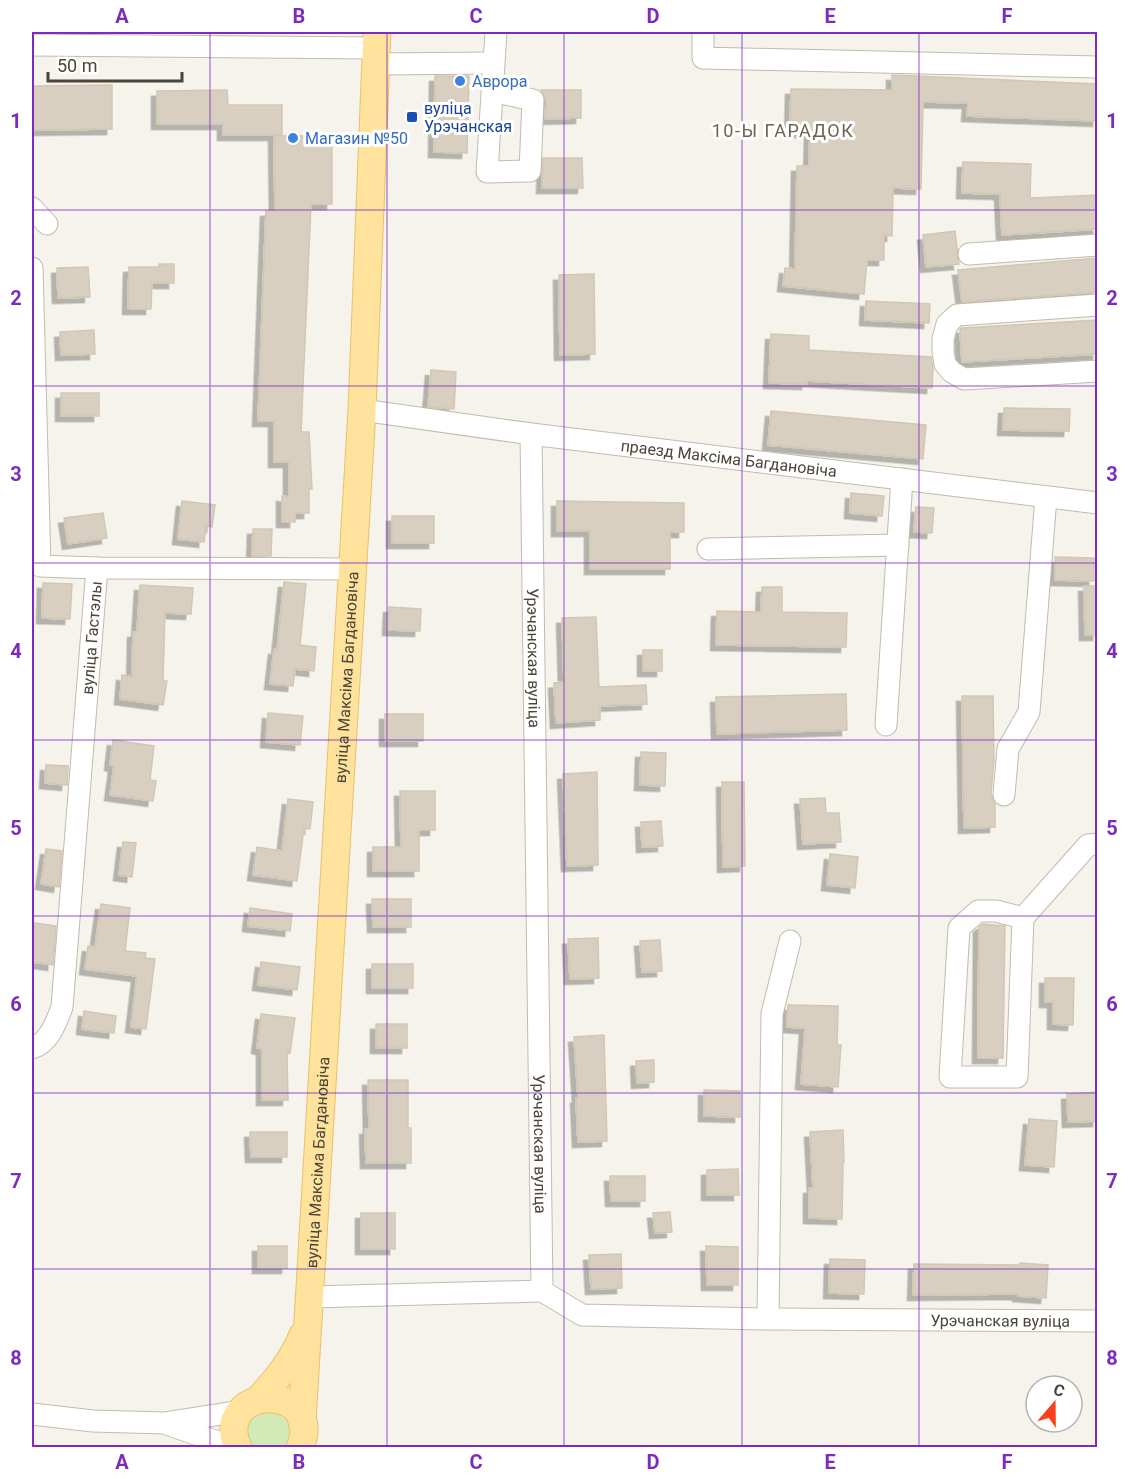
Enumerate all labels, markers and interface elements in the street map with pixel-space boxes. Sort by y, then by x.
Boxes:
text: A [115,4,129,28]
text: B [293,4,305,28]
text: C [469,4,483,28]
text: D [647,4,660,28]
text: E [824,4,836,28]
text: F [1002,4,1013,28]
scale bar [48,45,182,83]
text: 50 m [57,55,97,76]
place label: Аврора [472,72,527,91]
marker: Аврора [453,74,467,88]
place label: вуліца Урэчанская [424,99,512,136]
text: 1 [10,109,22,133]
text: 1 [1106,109,1118,133]
marker: вуліца Урэчанская [405,110,419,124]
district label: 10-Ы ГАРАДОК [712,120,854,141]
place label: Магазин №50 [305,129,408,148]
marker: Магазин №50 [286,131,300,145]
text: 2 [10,286,22,310]
text: 2 [1106,286,1118,310]
street label: праезд Максіма Багдановіча [620,436,838,481]
text: 3 [10,462,22,486]
text: 3 [1106,462,1118,486]
street label: вуліца Максіма Багдановіча [330,571,362,784]
street label: вуліца Гастэлы [77,580,105,695]
street label: Урэчанская вуліца [523,588,544,728]
text: 4 [10,639,22,663]
text: 4 [1106,639,1118,663]
text: 5 [10,816,22,840]
text: 5 [1106,816,1118,840]
text: 6 [10,992,22,1016]
text: 6 [1106,992,1118,1016]
street label: вуліца Максіма Багдановіча [302,1056,333,1269]
street label: Урэчанская вуліца [530,1074,551,1214]
text: 7 [10,1169,22,1193]
text: 7 [1106,1169,1118,1193]
street label: Урэчанская вуліца [930,1310,1070,1330]
text: 8 [10,1346,22,1370]
text: 8 [1106,1346,1118,1370]
north arrow [1024,1374,1084,1434]
text: С [1051,1380,1067,1401]
text: A [115,1450,129,1474]
text: B [293,1450,305,1474]
text: C [469,1450,483,1474]
text: D [647,1450,660,1474]
text: E [824,1450,836,1474]
text: F [1002,1450,1013,1474]

